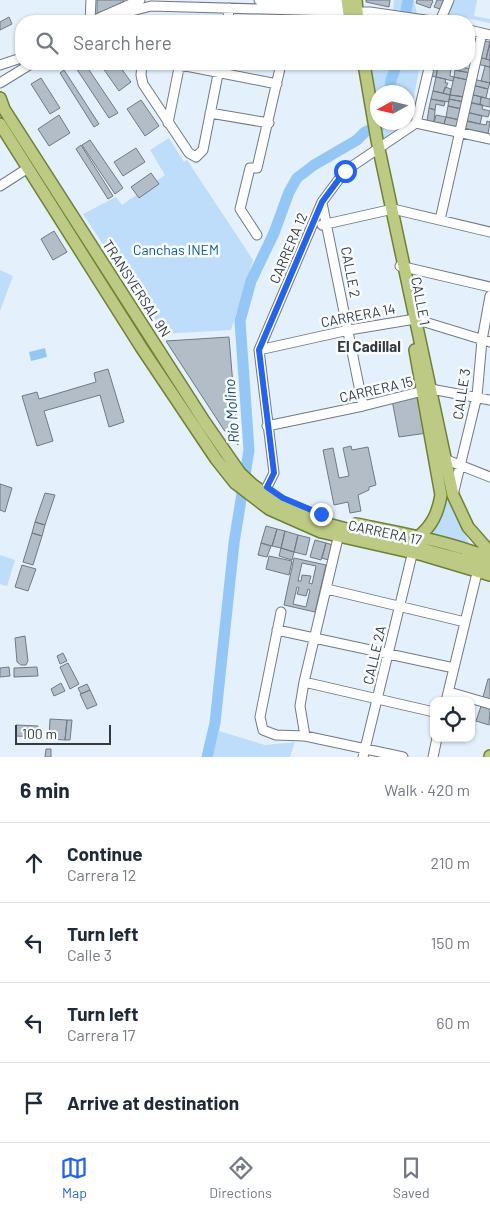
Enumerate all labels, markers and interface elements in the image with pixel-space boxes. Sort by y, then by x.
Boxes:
search box [15,15,475,70]
icon: search [33,29,61,57]
text: Search here [73,31,172,54]
north arrow [370,85,415,130]
route start [334,160,357,183]
street label: CARRERA 12 [265,210,311,286]
street label: TRANSVERSAL 9N [99,236,175,340]
park label: Canchas INEM [133,241,219,258]
street label: CALLE 2 [338,245,364,299]
street label: CALLE 1 [408,275,434,327]
street label: CARRERA 14 [319,299,397,331]
district label: El Cadillal [337,337,401,355]
street label: CALLE 3 [449,367,473,421]
street label: CARRERA 15 [338,372,414,406]
water label: Río Molino [220,378,242,444]
route end [310,503,333,526]
street label: CARRERA 17 [347,516,424,548]
street label: CALLE 2A [359,623,389,686]
map controls [430,697,475,742]
button: locate [430,697,475,742]
scale bar [15,722,111,745]
text: 100 m [22,725,57,742]
text: 6 min [20,777,70,802]
text: Walk · 420 m [384,780,470,799]
text: Continue [67,842,143,865]
icon: ahead [20,849,48,877]
text: 210 m [431,853,470,872]
text: Carrera 12 [67,865,136,884]
text: Turn left [67,922,138,945]
icon: left [20,929,48,957]
text: 150 m [431,933,470,952]
text: Calle 3 [67,945,112,964]
text: Turn left [67,1002,138,1025]
icon: left [20,1009,48,1037]
text: 60 m [436,1013,470,1032]
text: Carrera 17 [67,1025,135,1044]
icon: arrive [20,1089,48,1117]
text: Arrive at destination [67,1091,239,1114]
tab: Map [60,1154,88,1201]
tab: Directions [209,1154,272,1201]
tab: Saved [393,1154,430,1201]

